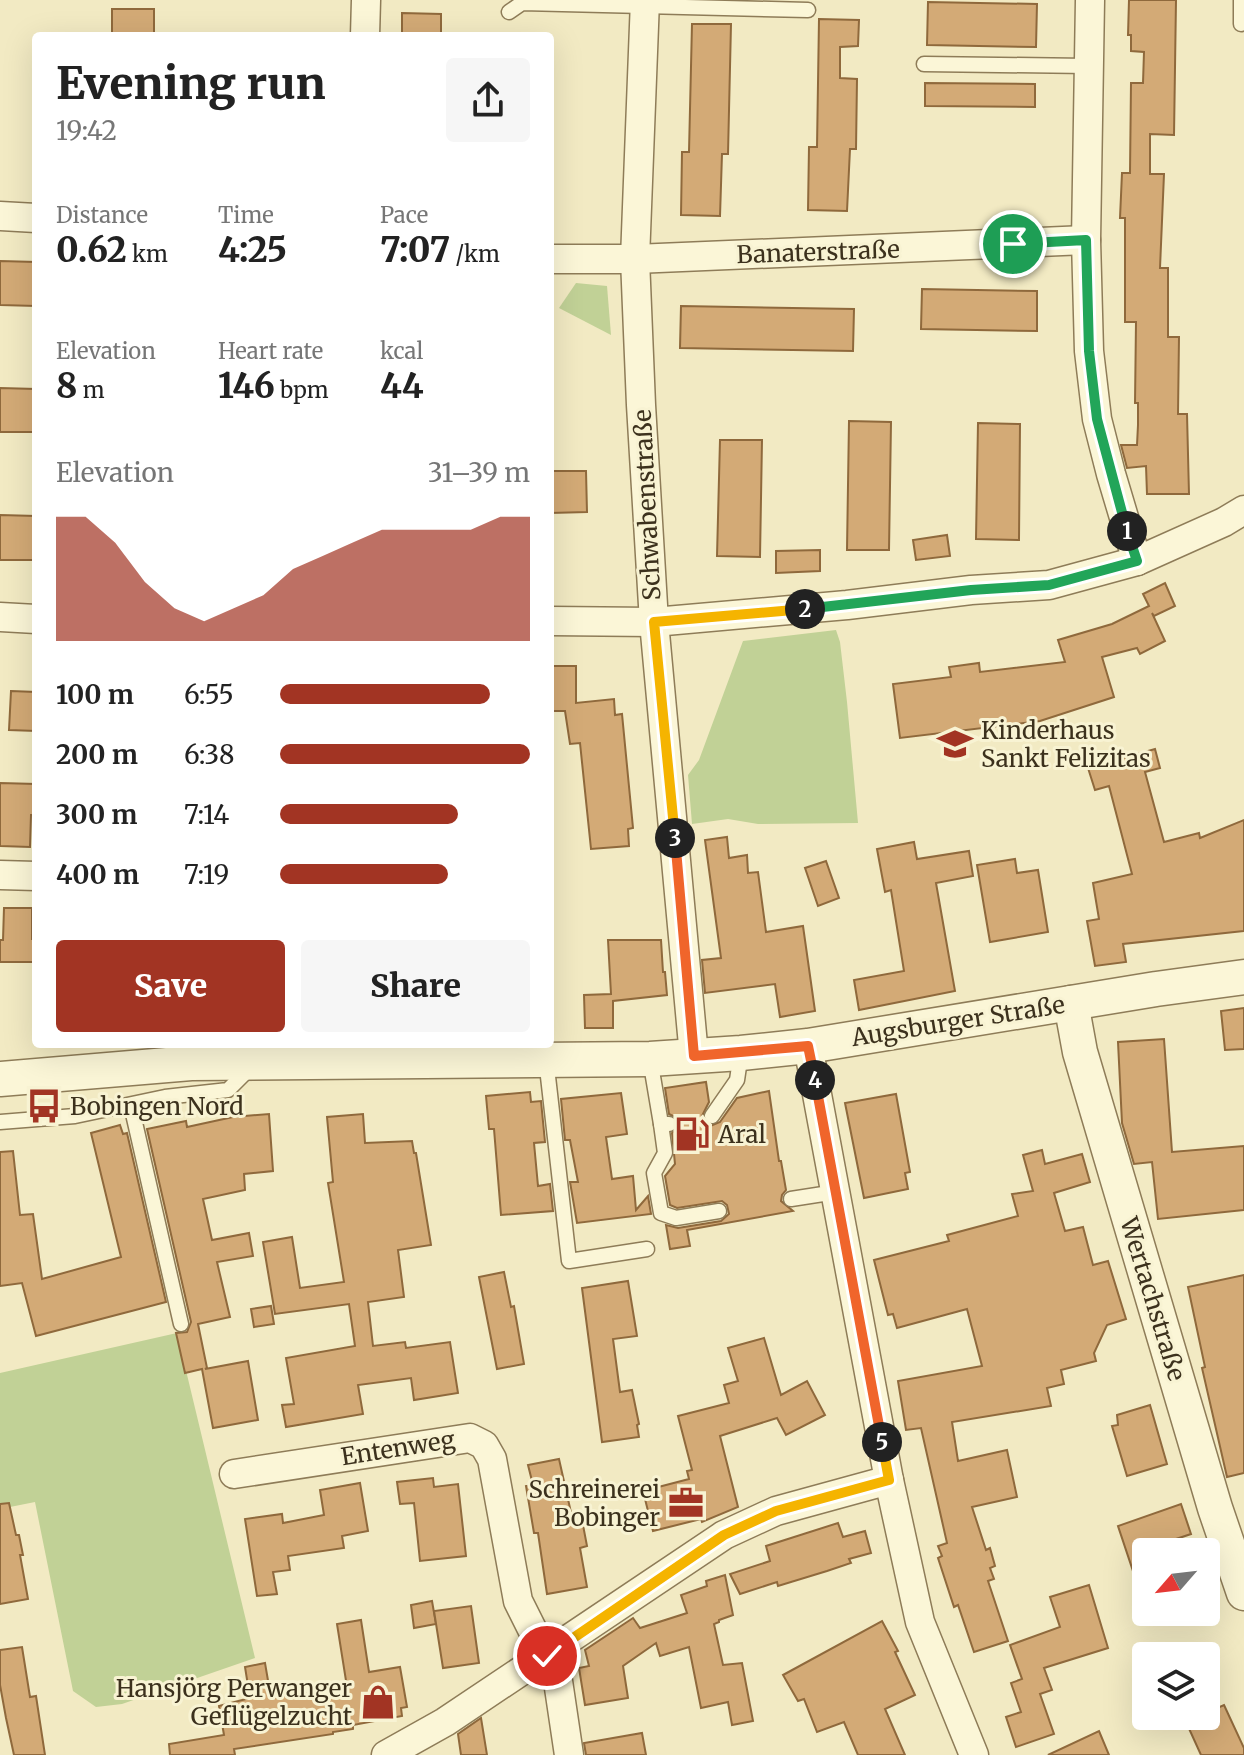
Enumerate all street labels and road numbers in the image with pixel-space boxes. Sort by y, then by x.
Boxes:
street label: Banaterstraße [736,234,900,270]
street label: Schwabenstraße [627,409,667,601]
street label: Augsburger Straße [848,989,1067,1053]
street label: Wertachstraße [1113,1212,1193,1385]
street label: Entenweg [339,1424,458,1472]

